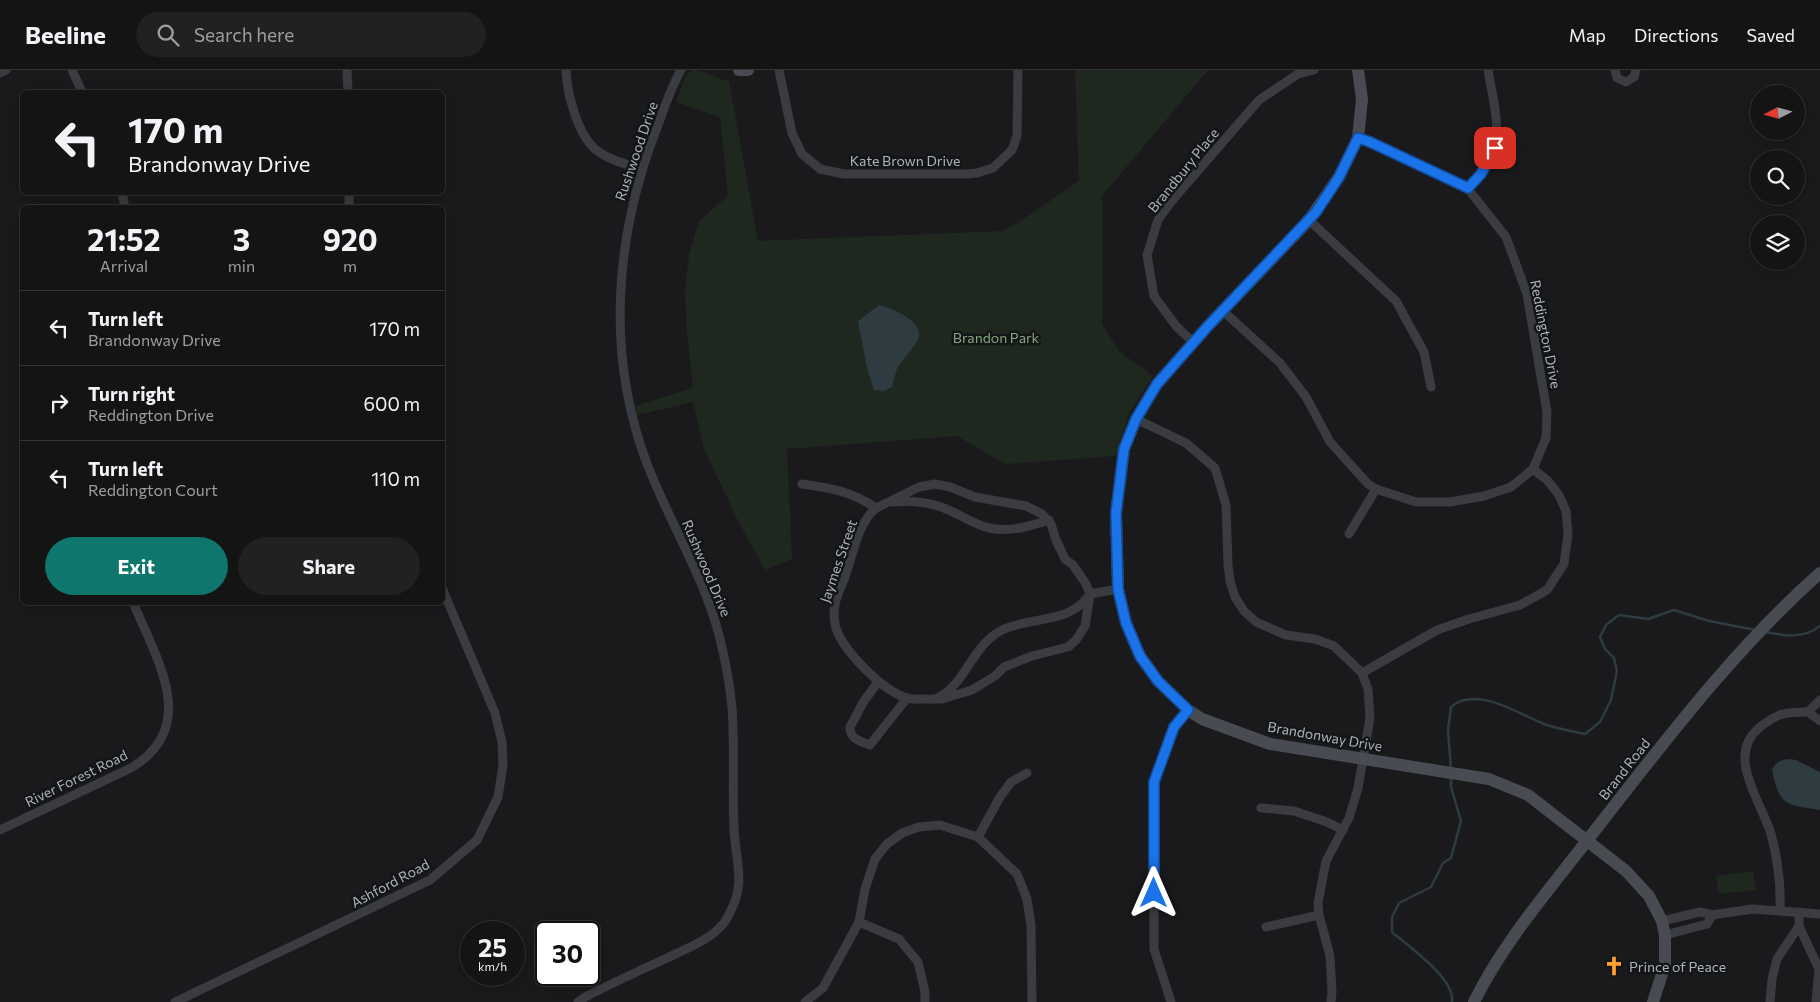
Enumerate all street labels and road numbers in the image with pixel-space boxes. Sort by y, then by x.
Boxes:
street label: Rushwood Drive [611,99,661,203]
street label: Brandbury Place [1144,124,1222,216]
street label: Kate Brown Drive [850,152,960,169]
street label: Reddington Drive [1527,278,1565,390]
street label: Rushwood Drive [679,517,735,619]
street label: Jaymes Street [816,517,860,605]
street label: Brandonway Drive [1266,718,1384,754]
street label: Brand Road [1595,735,1653,803]
street label: River Forest Road [22,746,130,810]
street label: Ashford Road [348,855,432,911]

